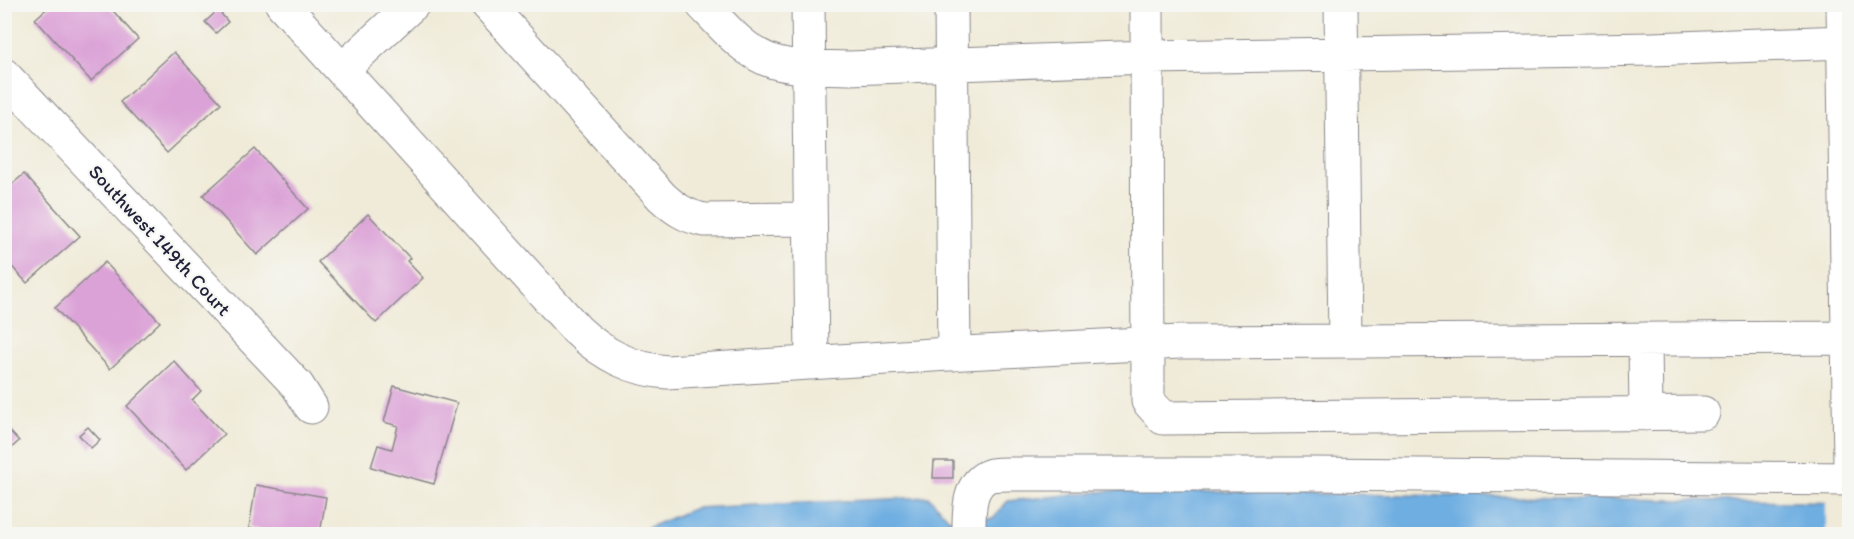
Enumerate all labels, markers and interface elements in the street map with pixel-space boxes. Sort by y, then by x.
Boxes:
street label: Southwest 149th Court [84,159,236,321]

